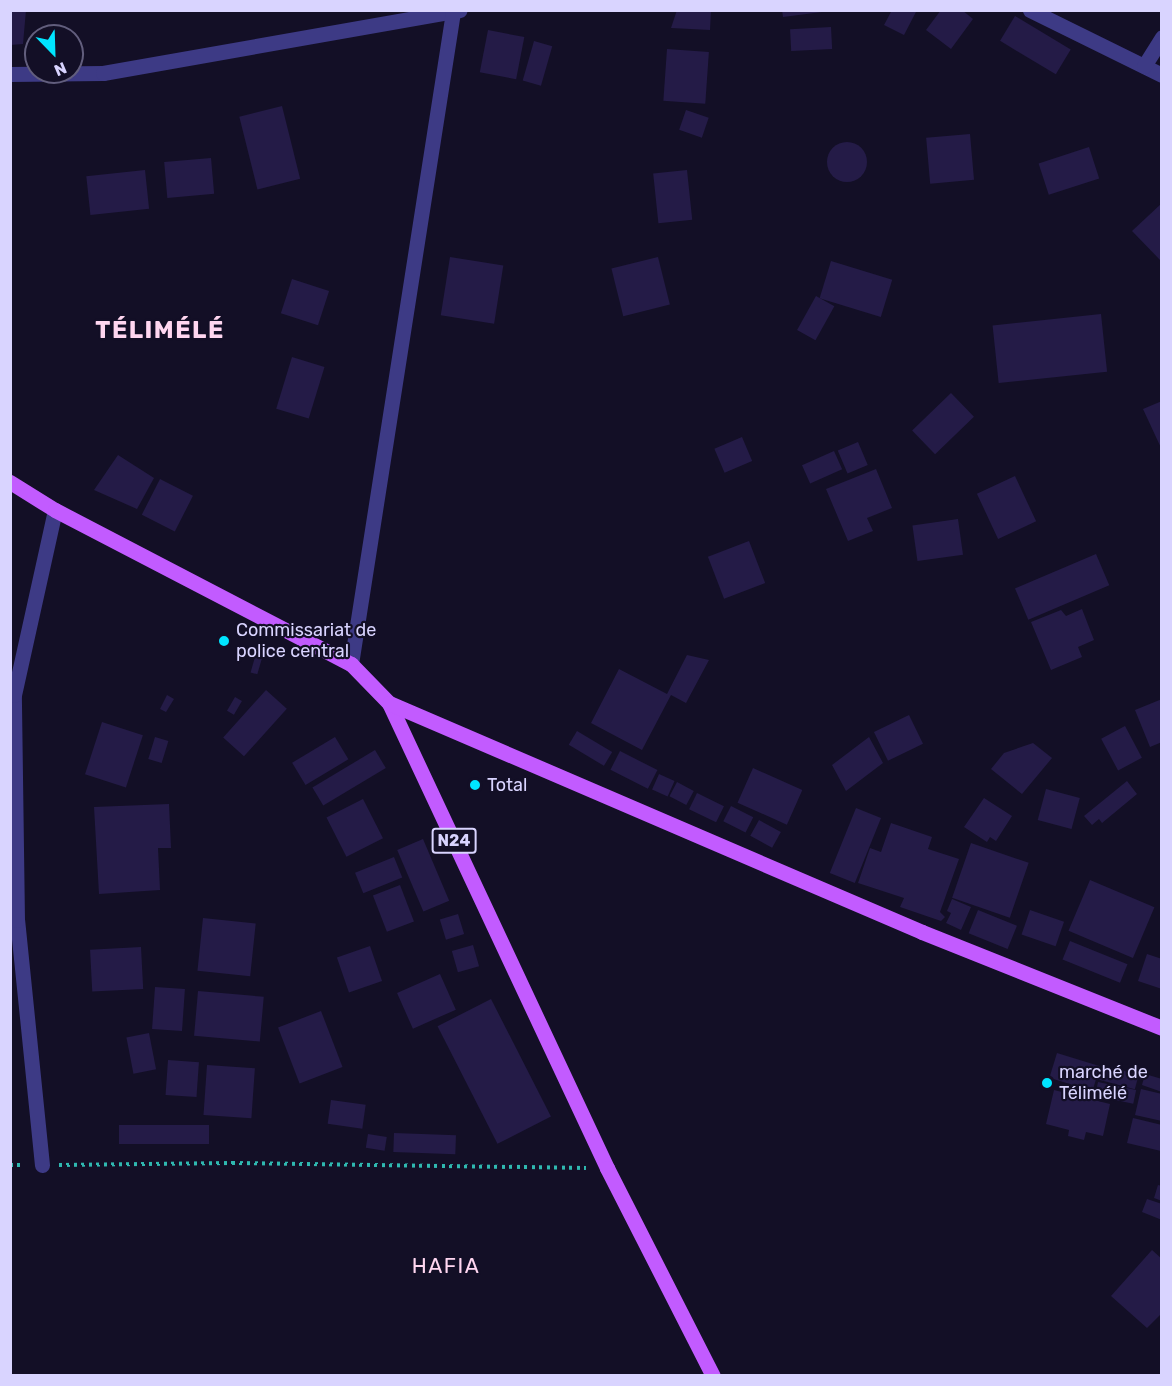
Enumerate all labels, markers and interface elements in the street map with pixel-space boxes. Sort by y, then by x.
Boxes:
north arrow [24,24,84,84]
text: N [51,58,69,80]
district label: TÉLIMÉLÉ [95,317,225,345]
place label: Commissariat de police central [236,620,376,662]
marker: Commissariat de police central [217,634,231,648]
place label: Total [487,774,527,796]
marker: Total [468,778,482,792]
road number: N24 [432,828,476,854]
place label: marché de Télimélé [1059,1062,1148,1104]
marker: marché de Télimélé [1040,1076,1054,1090]
district label: HAFIA [412,1253,480,1279]

